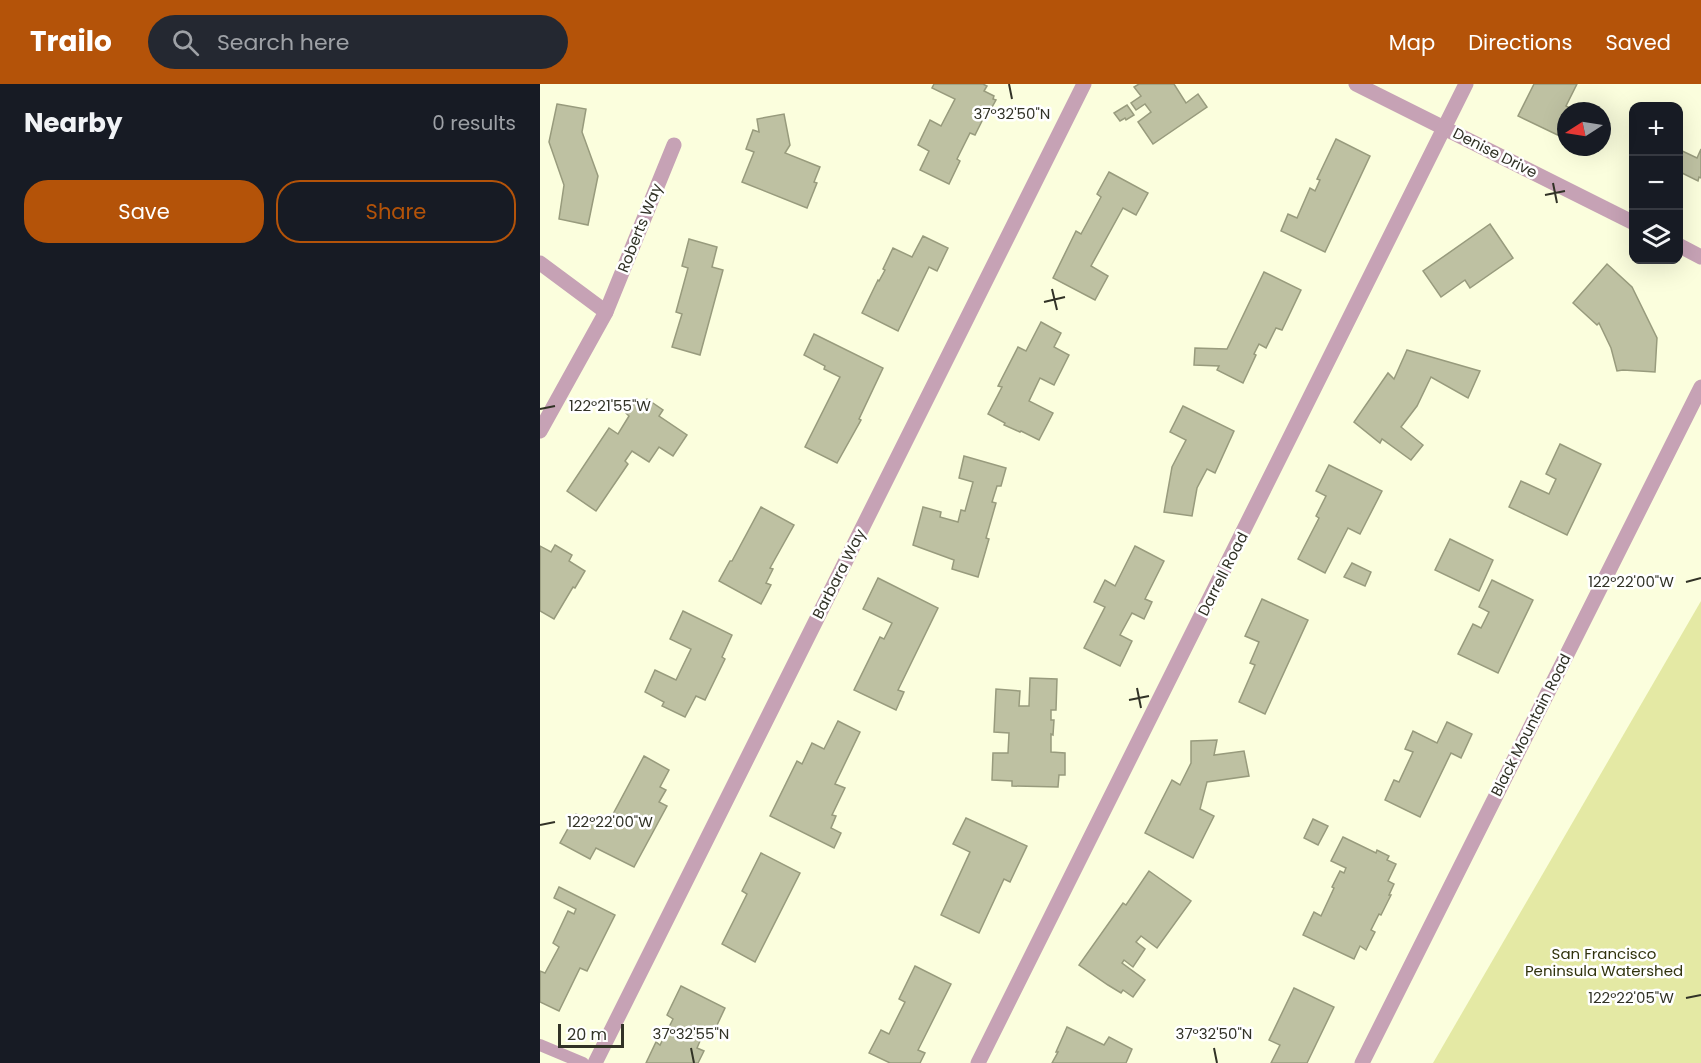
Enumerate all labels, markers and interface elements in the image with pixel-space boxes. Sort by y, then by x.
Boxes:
search box [148,15,568,69]
text: Trailo [30,22,112,61]
icon: search [169,26,202,59]
text: Search here [217,27,349,58]
text: Map [1389,28,1435,57]
text: Directions [1468,28,1572,57]
text: Saved [1605,28,1671,57]
north arrow [1557,102,1611,156]
map controls [1629,102,1683,264]
button: + [1629,102,1683,156]
text: 37°32'50"N [974,103,1050,124]
text: Nearby [24,105,122,141]
text: 0 results [432,109,516,137]
street label: Denise Drive [1450,122,1541,183]
button: − [1629,156,1683,210]
button: Save [24,180,264,243]
button: Share [276,180,516,243]
street label: Roberts Way [612,180,667,275]
button: layers [1629,210,1683,264]
text: 122°21'55"W [569,395,651,416]
street label: Barbara Way [807,525,870,622]
street label: Darrell Road [1192,528,1253,619]
text: 122°22'00"W [1588,571,1674,592]
street label: Black Mountain Road [1485,650,1576,800]
text: 122°22'00"W [567,811,653,832]
park label: San Francisco Peninsula Watershed [1525,943,1683,981]
text: 122°22'05"W [1588,987,1674,1008]
scale bar [558,1021,624,1048]
text: 20 m [567,1023,607,1046]
text: 37°32'55"N [653,1023,729,1044]
text: 37°32'50"N [1176,1023,1252,1044]

